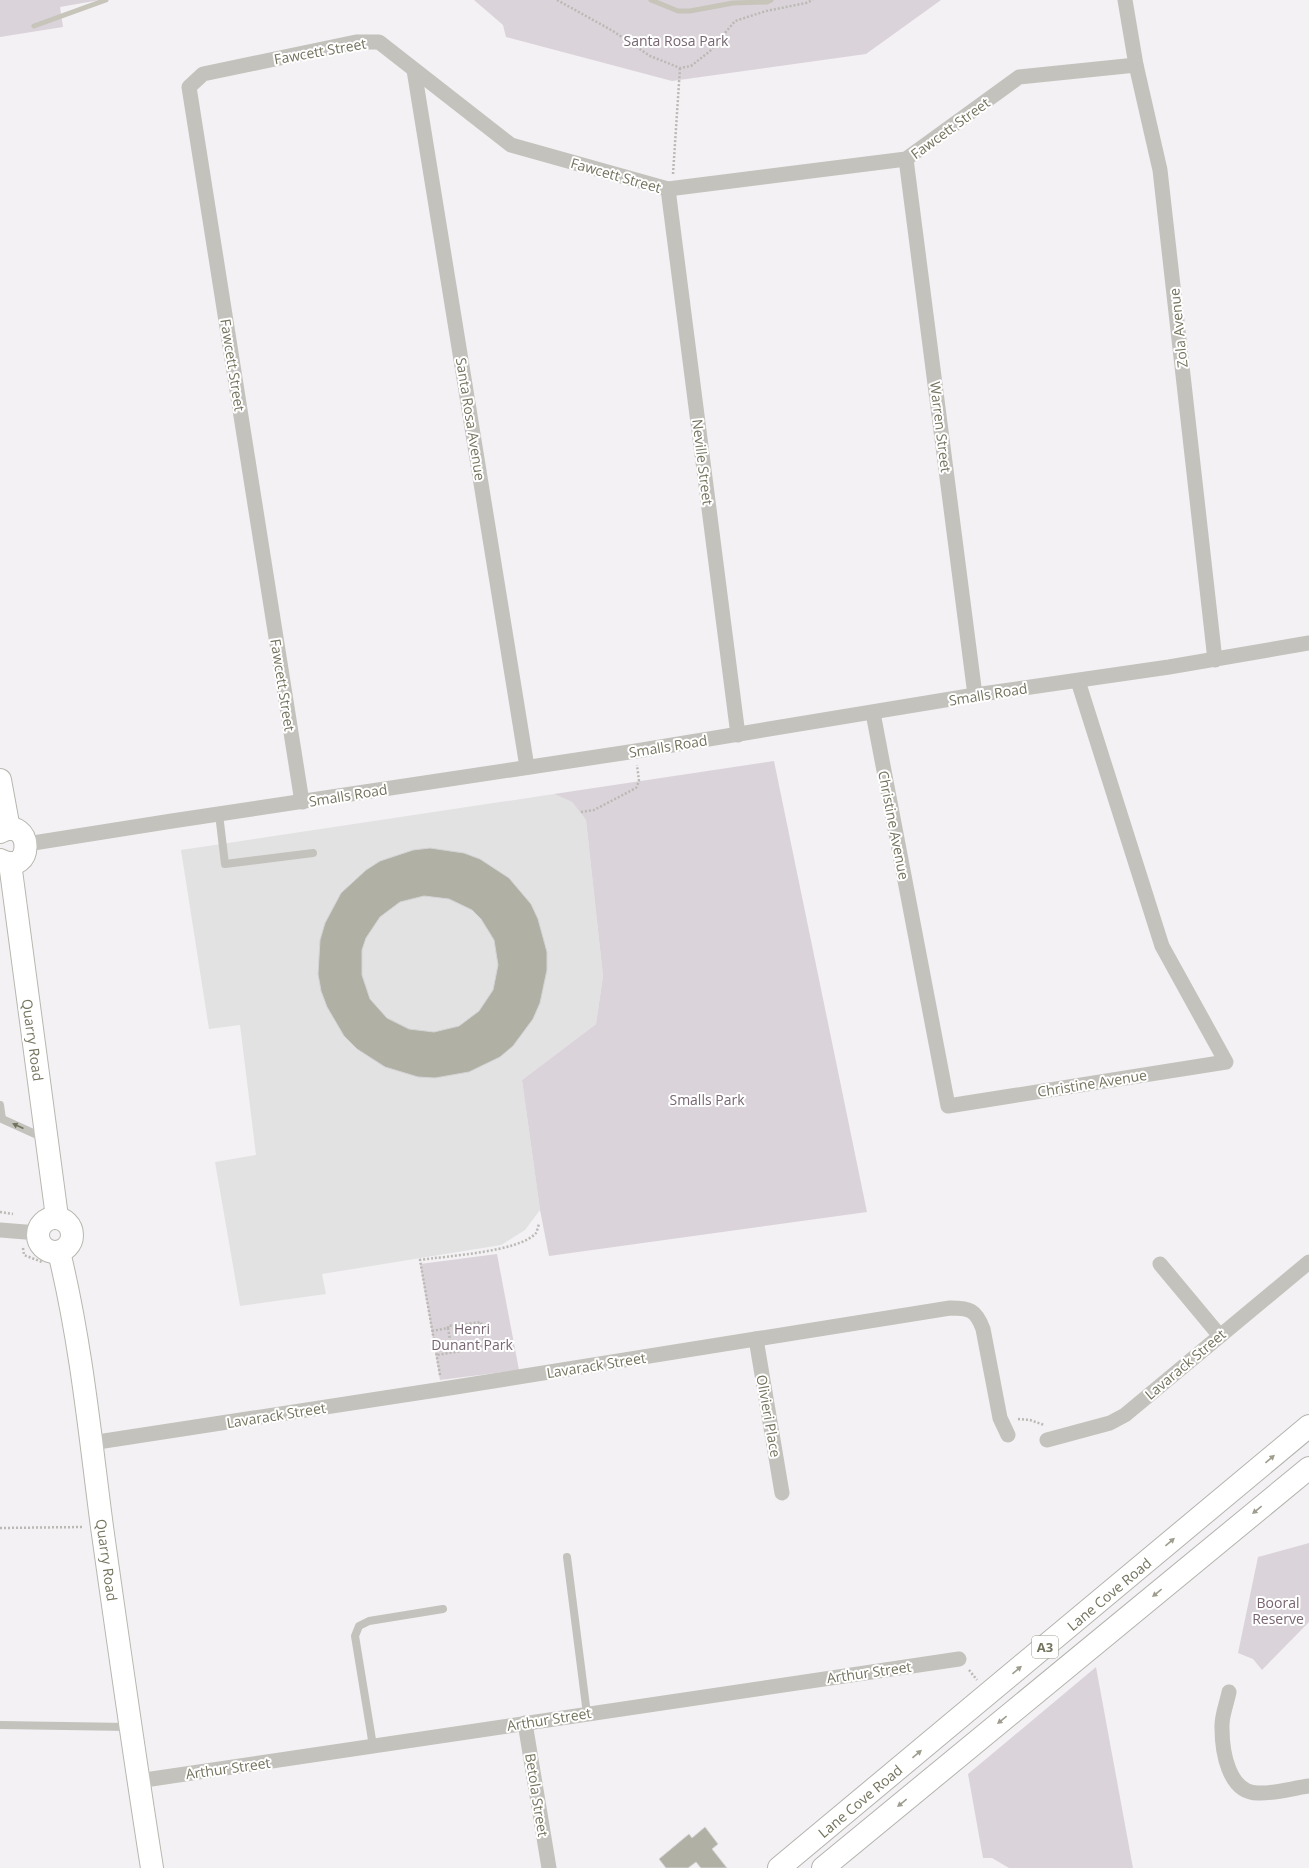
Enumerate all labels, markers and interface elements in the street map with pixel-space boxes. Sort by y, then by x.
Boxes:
park label: Santa Rosa Park [624,31,729,50]
street label: Fawcett Street [272,34,368,68]
street label: Fawcett Street [907,93,993,163]
street label: Fawcett Street [569,153,663,197]
street label: Zola Avenue [1164,287,1192,369]
street label: Fawcett Street [216,318,250,412]
street label: Santa Rosa Avenue [452,356,490,482]
street label: Warren Street [926,381,956,473]
street label: Neville Street [688,418,718,506]
street label: Fawcett Street [266,638,300,732]
street label: Smalls Road [947,678,1029,710]
street label: Smalls Road [627,730,709,762]
street label: Christine Avenue [874,769,914,881]
street label: Smalls Road [307,779,389,811]
street label: Quarry Road [18,998,48,1082]
street label: Christine Avenue [1036,1065,1148,1101]
park label: Smalls Park [669,1090,745,1109]
one-way arrow [12,1123,24,1129]
park label: Henri Dunant Park [431,1319,513,1354]
street label: Lavarack Street [1141,1325,1229,1403]
street label: Lavarack Street [545,1348,647,1382]
street label: Olivieri Place [752,1373,786,1459]
street label: Lavarack Street [225,1398,327,1432]
one-way arrow [1264,1454,1275,1463]
one-way arrow [1252,1506,1263,1515]
street label: Quarry Road [92,1518,122,1602]
one-way arrow [1165,1538,1176,1547]
street label: Lane Cove Road [1063,1553,1155,1635]
one-way arrow [1151,1588,1162,1597]
park label: Booral Reserve [1252,1593,1304,1628]
road number: A3 [1032,1636,1058,1658]
street label: Arthur Street [825,1657,913,1687]
one-way arrow [1011,1666,1022,1675]
street label: Arthur Street [505,1703,593,1735]
one-way arrow [997,1715,1008,1724]
one-way arrow [911,1749,922,1758]
street label: Betola Street [521,1752,553,1838]
street label: Arthur Street [184,1753,272,1783]
street label: Lane Cove Road [814,1760,906,1842]
one-way arrow [897,1798,907,1807]

